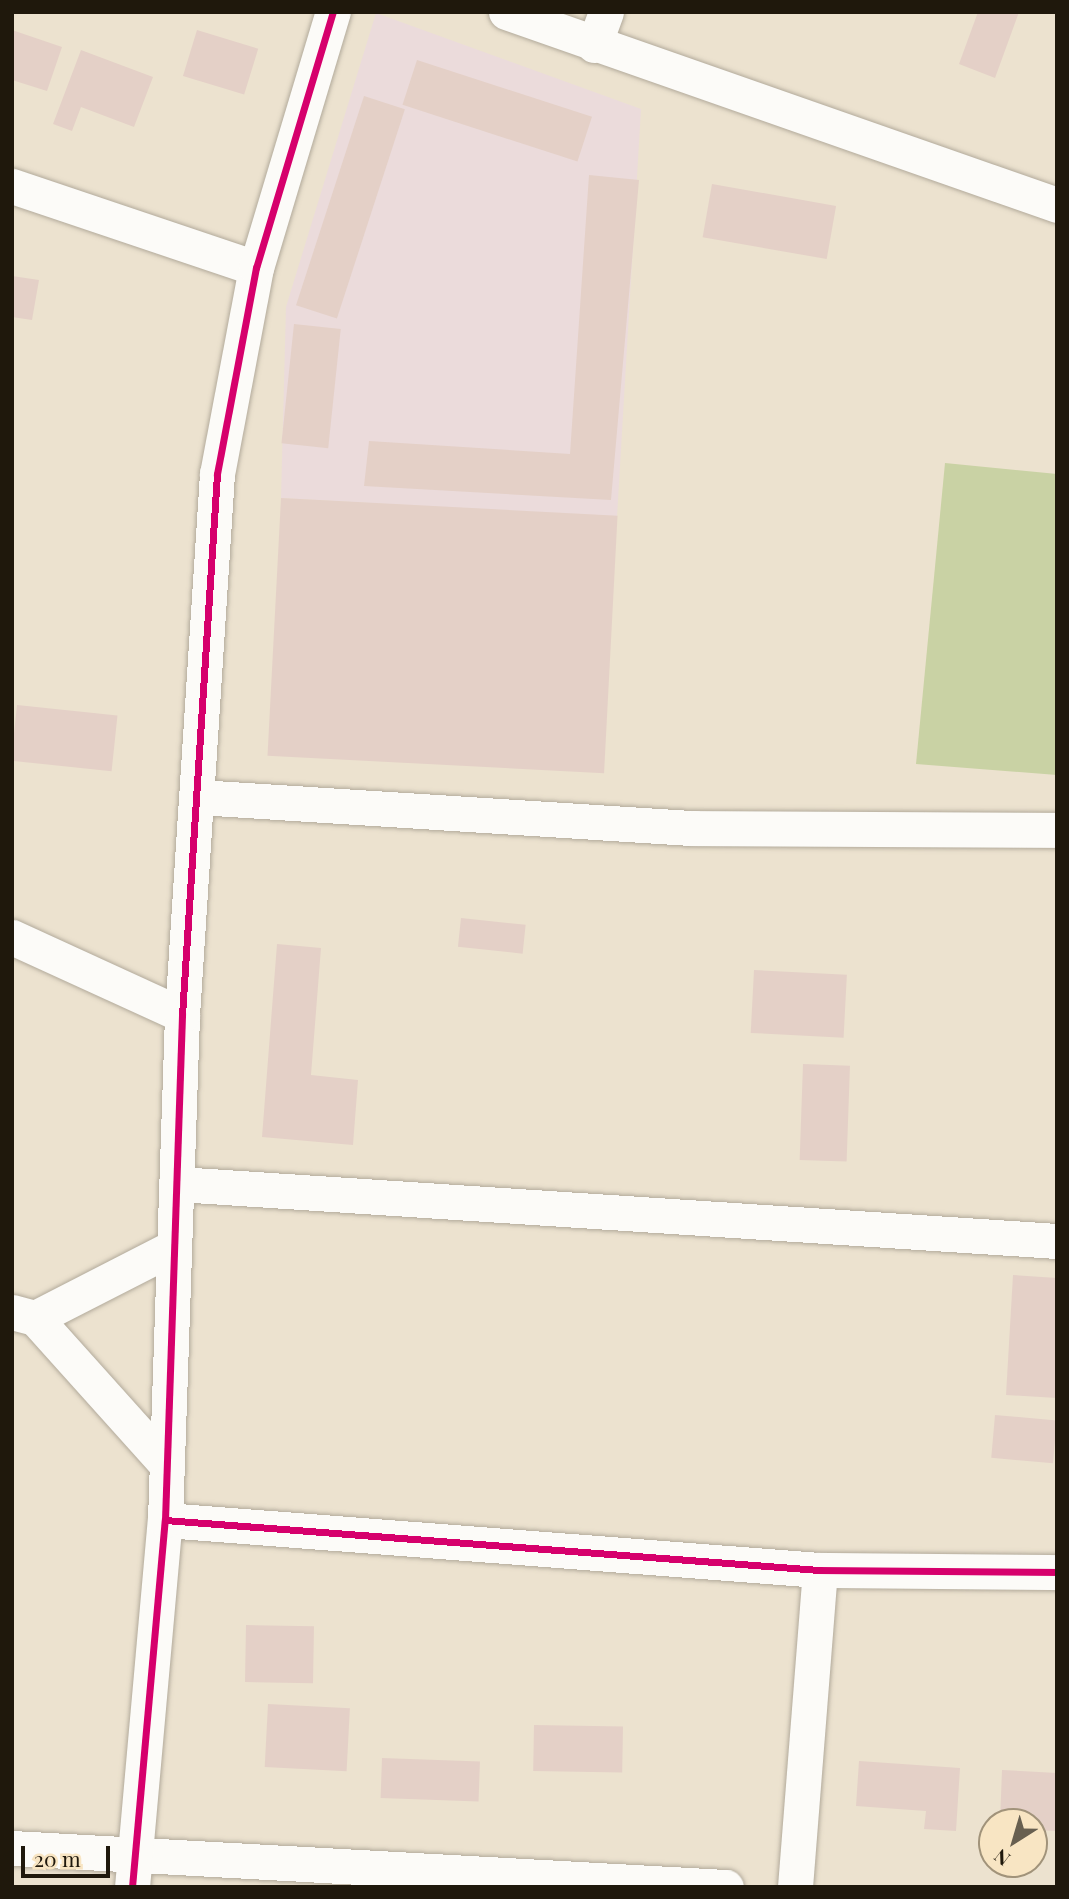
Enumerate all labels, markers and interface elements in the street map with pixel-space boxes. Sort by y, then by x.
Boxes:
north arrow [978,1808,1048,1878]
scale bar [24,1832,114,1876]
text: 20 m [34,1844,81,1872]
text: N [988,1844,1015,1873]

